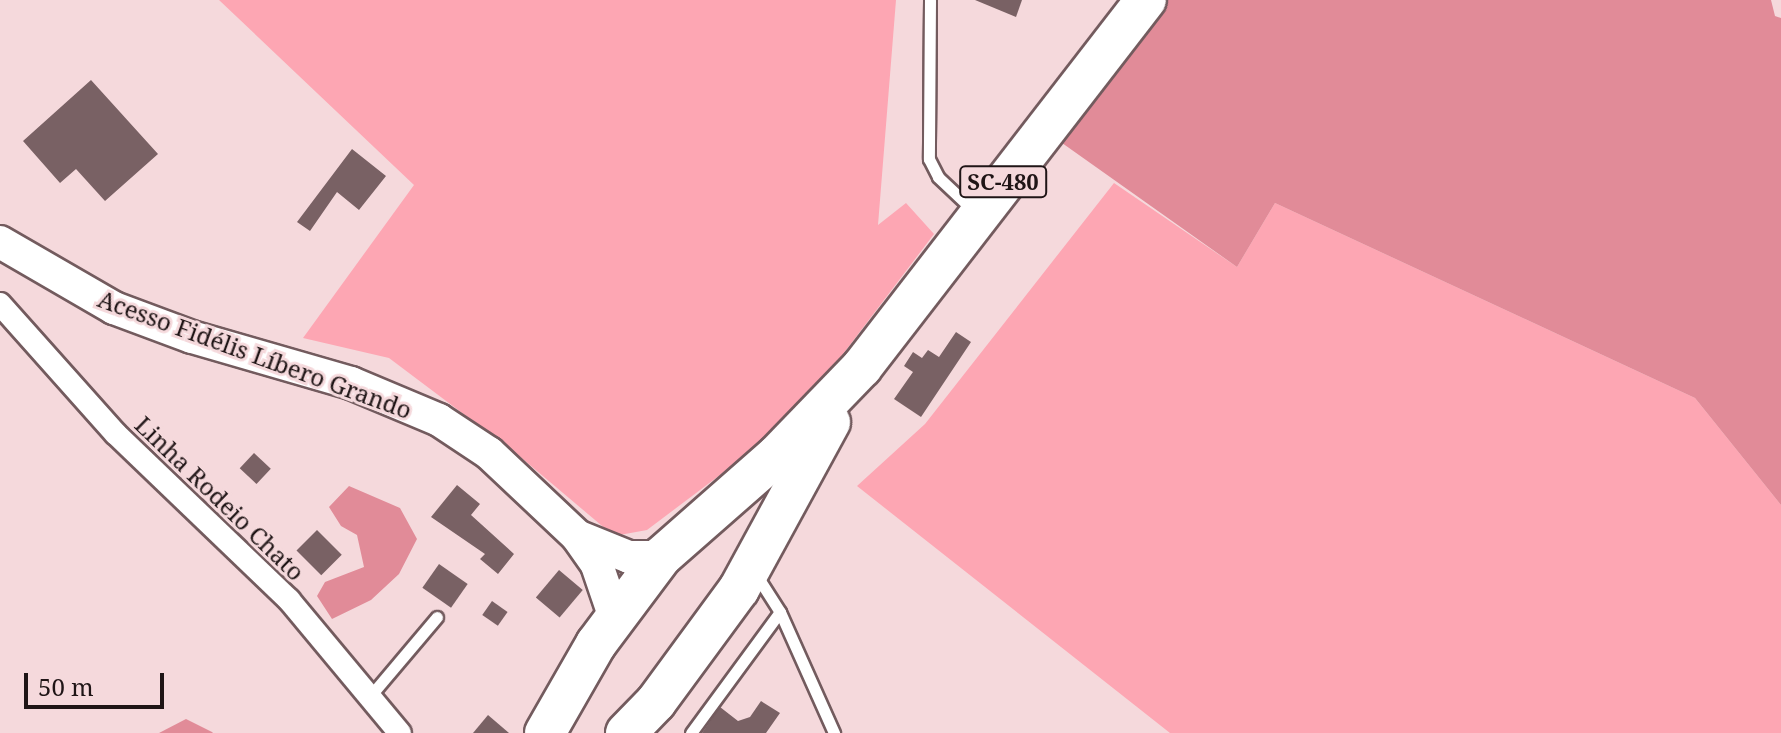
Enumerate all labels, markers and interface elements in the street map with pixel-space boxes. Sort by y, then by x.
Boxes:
road number: SC-480 [959,164,1047,200]
street label: Acesso Fidélis Líbero Grando [94,284,416,424]
street label: Linha Rodeio Chato [129,410,311,586]
scale bar [28,657,168,707]
text: 50 m [38,670,94,703]

